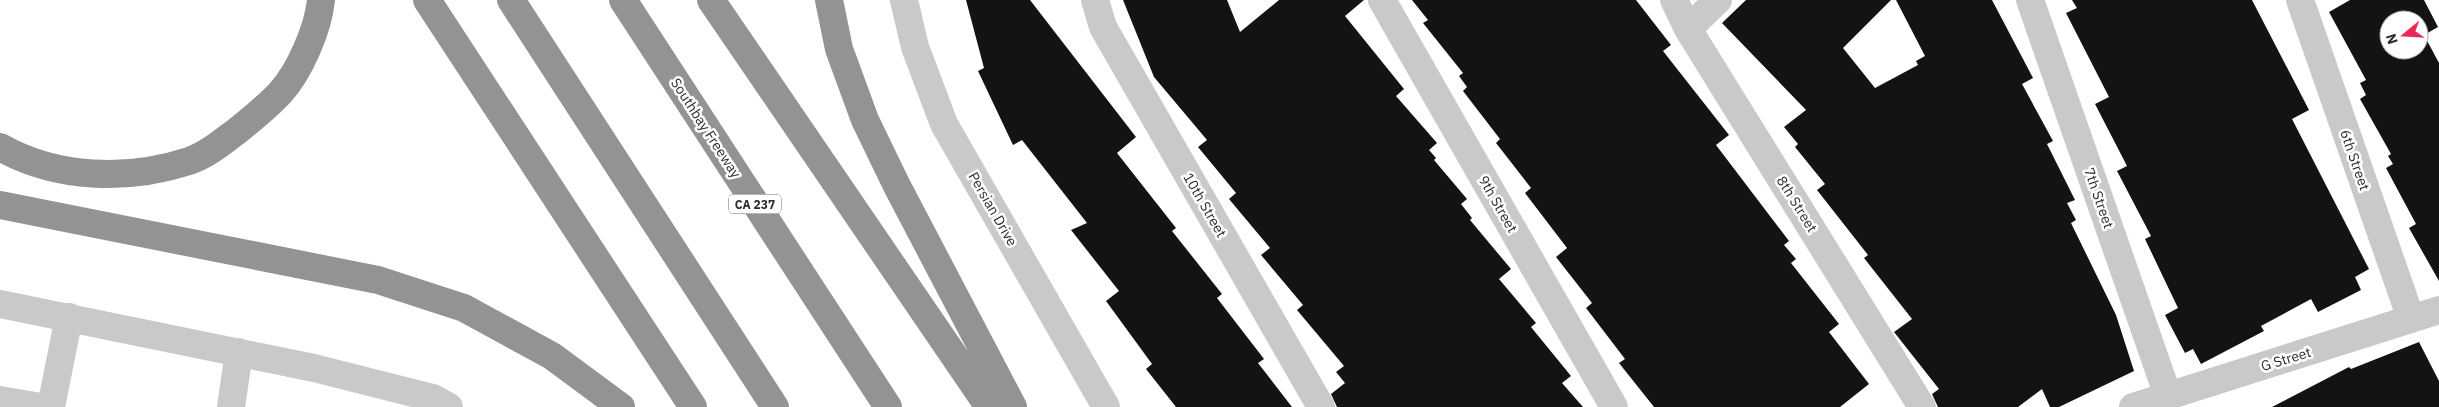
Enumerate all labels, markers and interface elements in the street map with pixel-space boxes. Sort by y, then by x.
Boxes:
north arrow [2379,10,2429,60]
text: N [2382,31,2402,47]
street label: Southbay Freeway [667,75,745,181]
street label: 6th Street [2336,127,2374,193]
street label: 7th Street [2080,165,2118,231]
street label: Persian Drive [965,169,1022,250]
street label: 10th Street [1179,170,1231,240]
street label: 9th Street [1474,172,1522,236]
street label: 8th Street [1773,173,1821,236]
road number: CA 237 [729,194,781,213]
street label: G Street [2259,343,2313,375]

